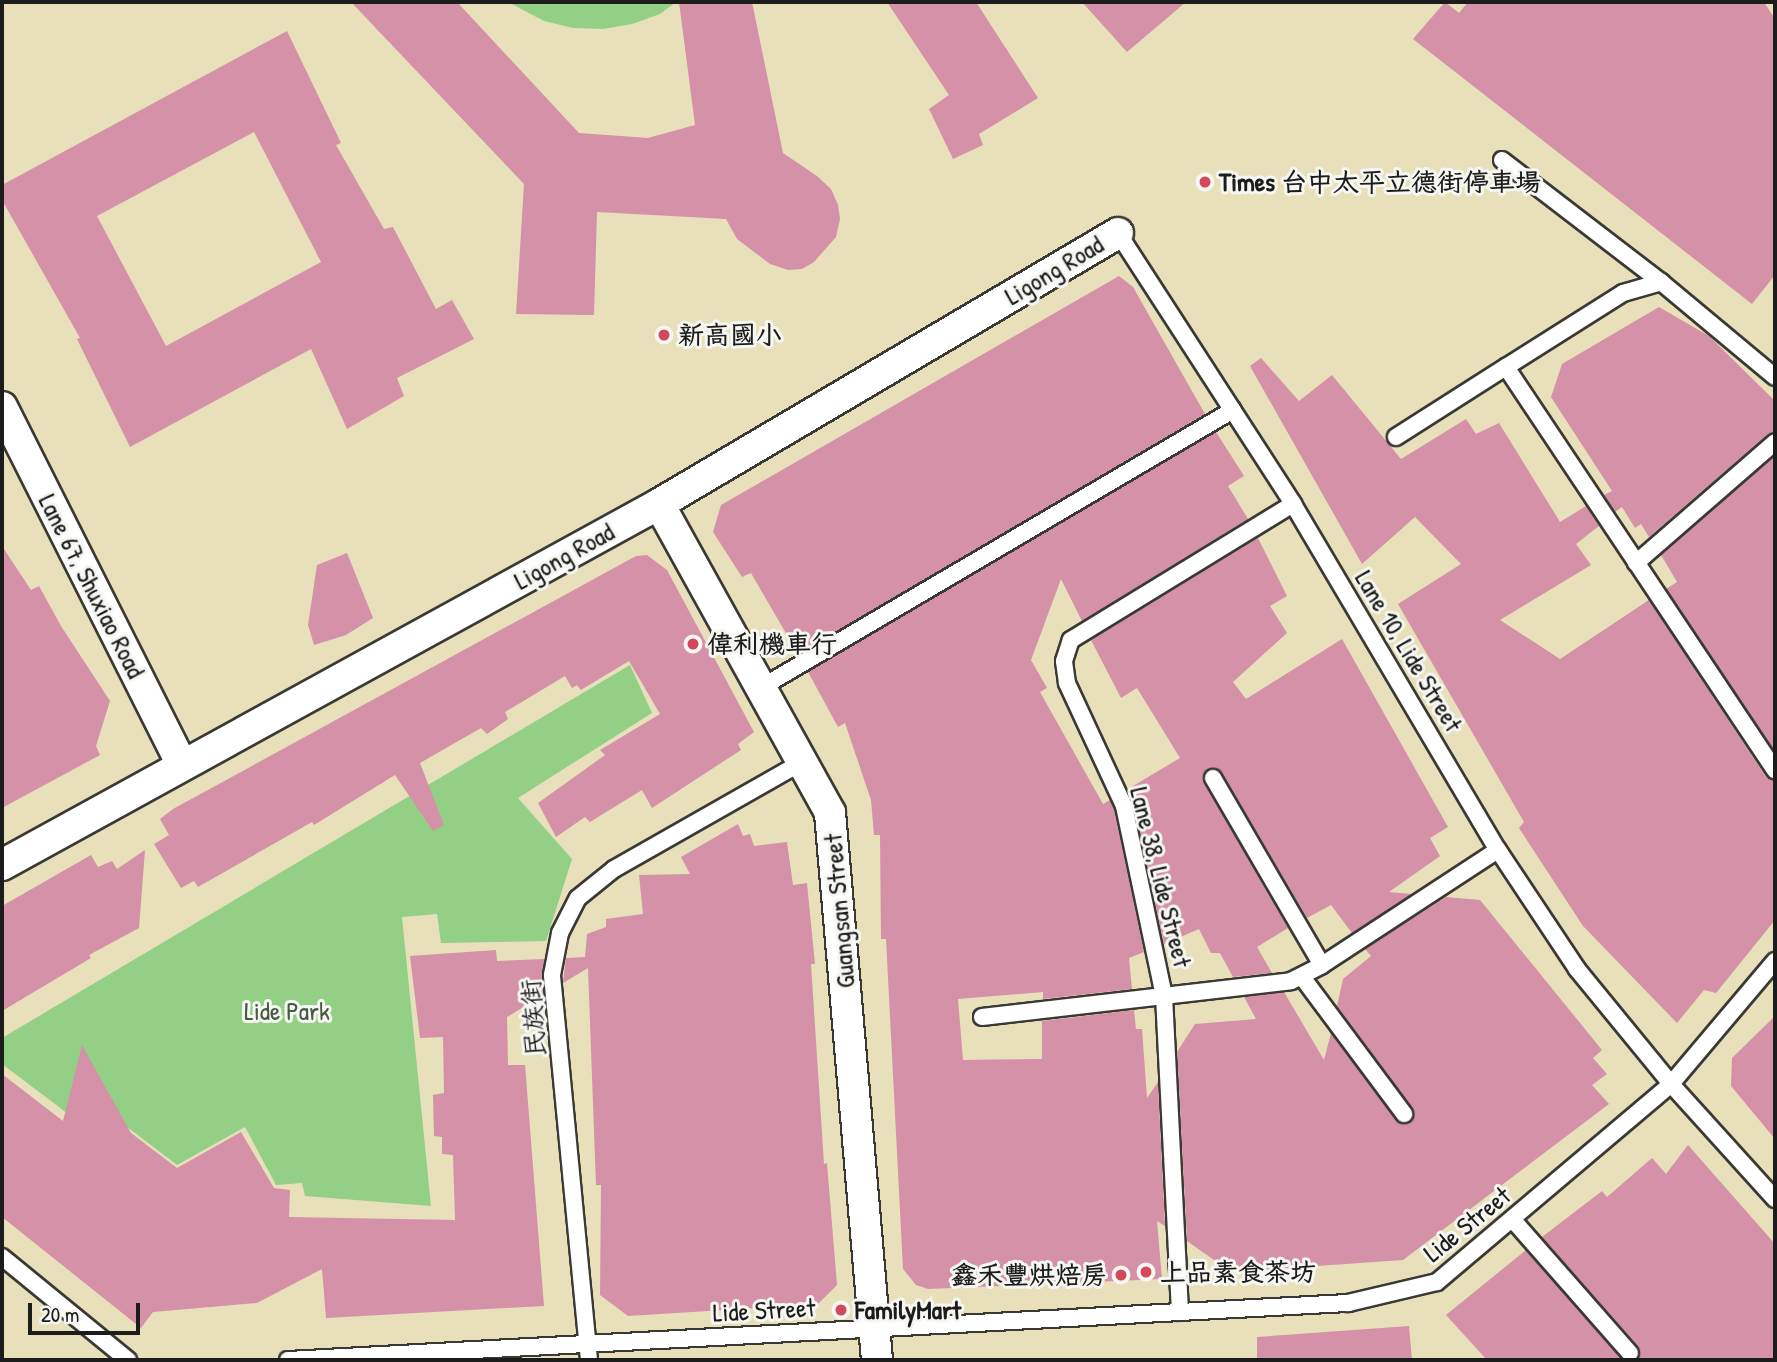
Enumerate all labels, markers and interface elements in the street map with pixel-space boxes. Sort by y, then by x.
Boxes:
place label: Times 台中太平立德街停車場 [1219,166,1541,198]
marker: Times 台中太平立德街停車場 [1197,174,1213,190]
street label: Ligong Road [999,228,1109,312]
place label: 新高國小 [678,319,782,351]
marker: 新高國小 [656,327,672,343]
street label: Lane 67, Shuxiao Road [32,489,152,683]
street label: Ligong Road [509,516,619,596]
street label: Lane 10, Lide Street [1349,565,1469,737]
place label: 偉利機車行 [707,628,837,660]
marker: 偉利機車行 [685,636,701,652]
street label: Lane 38, Lide Street [1124,784,1198,970]
street label: Guangsan Street [817,833,861,989]
street label: 民族街 [515,978,551,1058]
park label: Lide Park [244,995,330,1027]
street label: Lide Street [1417,1180,1517,1268]
place label: 上品素食茶坊 [1160,1256,1316,1288]
place label: 鑫禾豐烘焙房 [951,1259,1107,1291]
marker: 上品素食茶坊 [1138,1264,1154,1280]
marker: 鑫禾豐烘焙房 [1113,1267,1129,1283]
scale bar [32,1288,144,1332]
street label: Lide Street [712,1292,816,1328]
place label: FamilyMart [855,1294,961,1326]
text: 20 m [41,1300,79,1329]
marker: FamilyMart [833,1302,849,1318]

